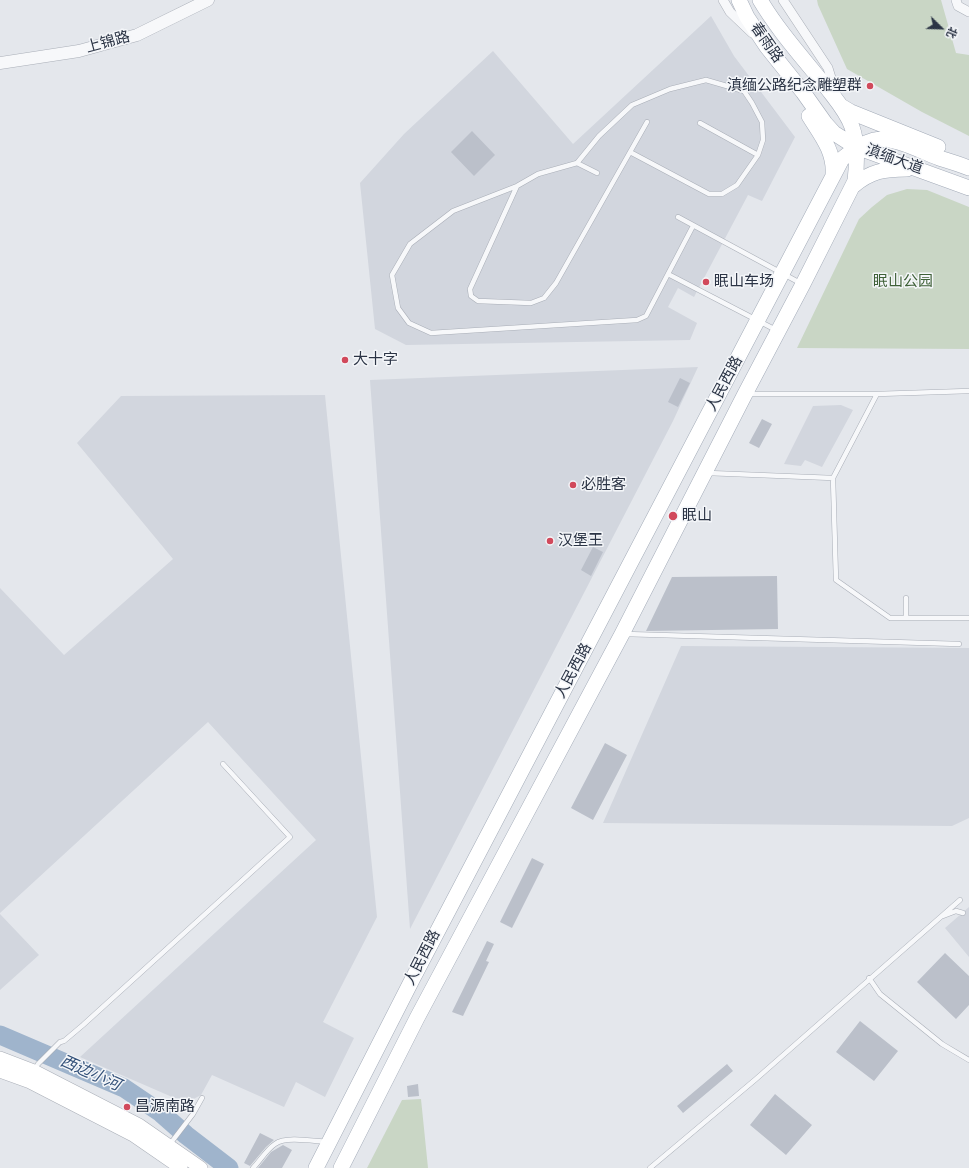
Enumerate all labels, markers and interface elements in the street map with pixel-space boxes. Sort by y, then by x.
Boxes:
north arrow [921,8,961,48]
street label: 春雨路 [746,19,786,67]
text: 北 [943,25,962,41]
street label: 上锦路 [84,28,132,58]
place label: 滇缅公路纪念雕塑群 [727,77,862,95]
marker: 滇缅公路纪念雕塑群 [865,81,875,91]
street label: 滇缅大道 [863,141,925,179]
place label: 眠山车场 [714,273,774,291]
park label: 眠山公园 [873,273,933,291]
marker: 眠山车场 [701,277,711,287]
place label: 大十字 [353,351,398,369]
street label: 人民西路 [703,353,747,415]
marker: 大十字 [340,355,350,365]
place label: 必胜客 [581,476,626,494]
marker: 必胜客 [568,480,578,490]
place label: 眠山 [682,507,712,525]
marker: 眠山 [667,510,679,522]
place label: 汉堡王 [558,532,603,550]
marker: 汉堡王 [545,536,555,546]
street label: 人民西路 [552,640,596,702]
street label: 人民西路 [401,927,445,989]
water label: 西边小河 [57,1052,123,1096]
place label: 昌源南路 [135,1098,195,1116]
marker: 昌源南路 [122,1102,132,1112]

